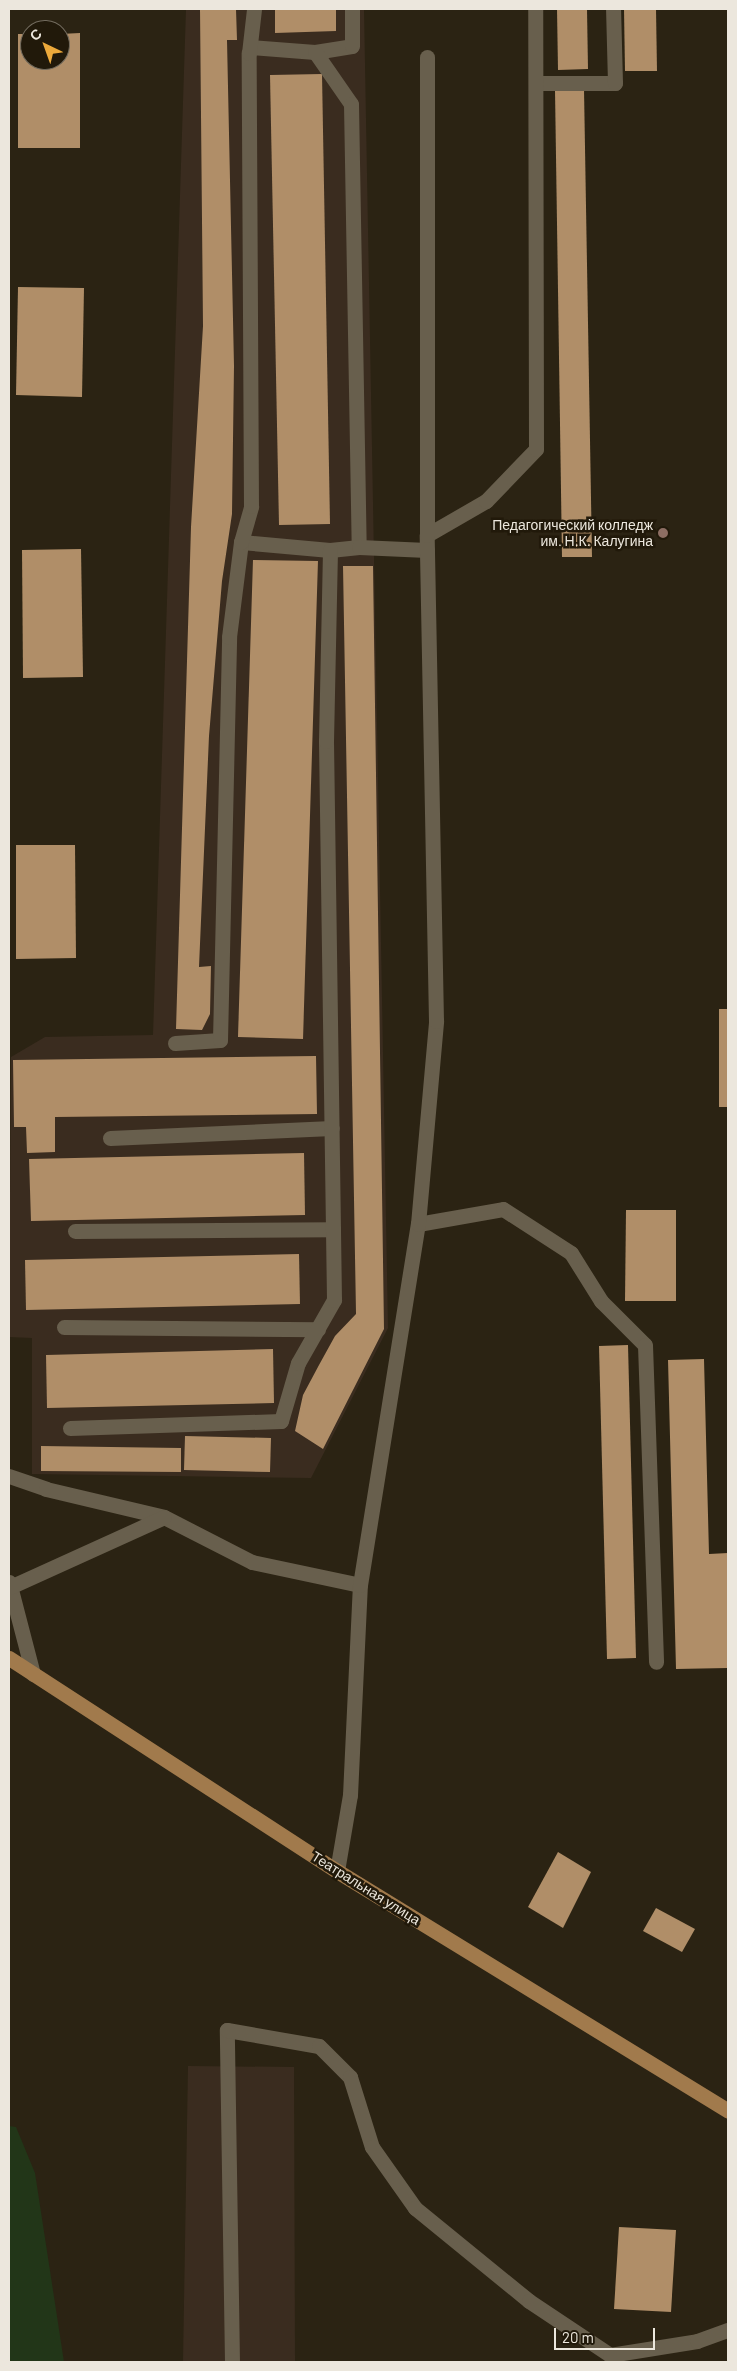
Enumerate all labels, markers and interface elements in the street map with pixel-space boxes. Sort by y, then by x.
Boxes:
north arrow [20,20,70,70]
text: С [26,25,45,44]
place label: Педагогический колледж им. Н.К. Калугина [492,517,653,550]
marker: Педагогический колледж им. Н.К. Калугина [657,527,669,539]
street label: Театральная улица [309,1848,423,1928]
scale bar [557,2318,658,2350]
text: 20 m [562,2328,594,2346]

